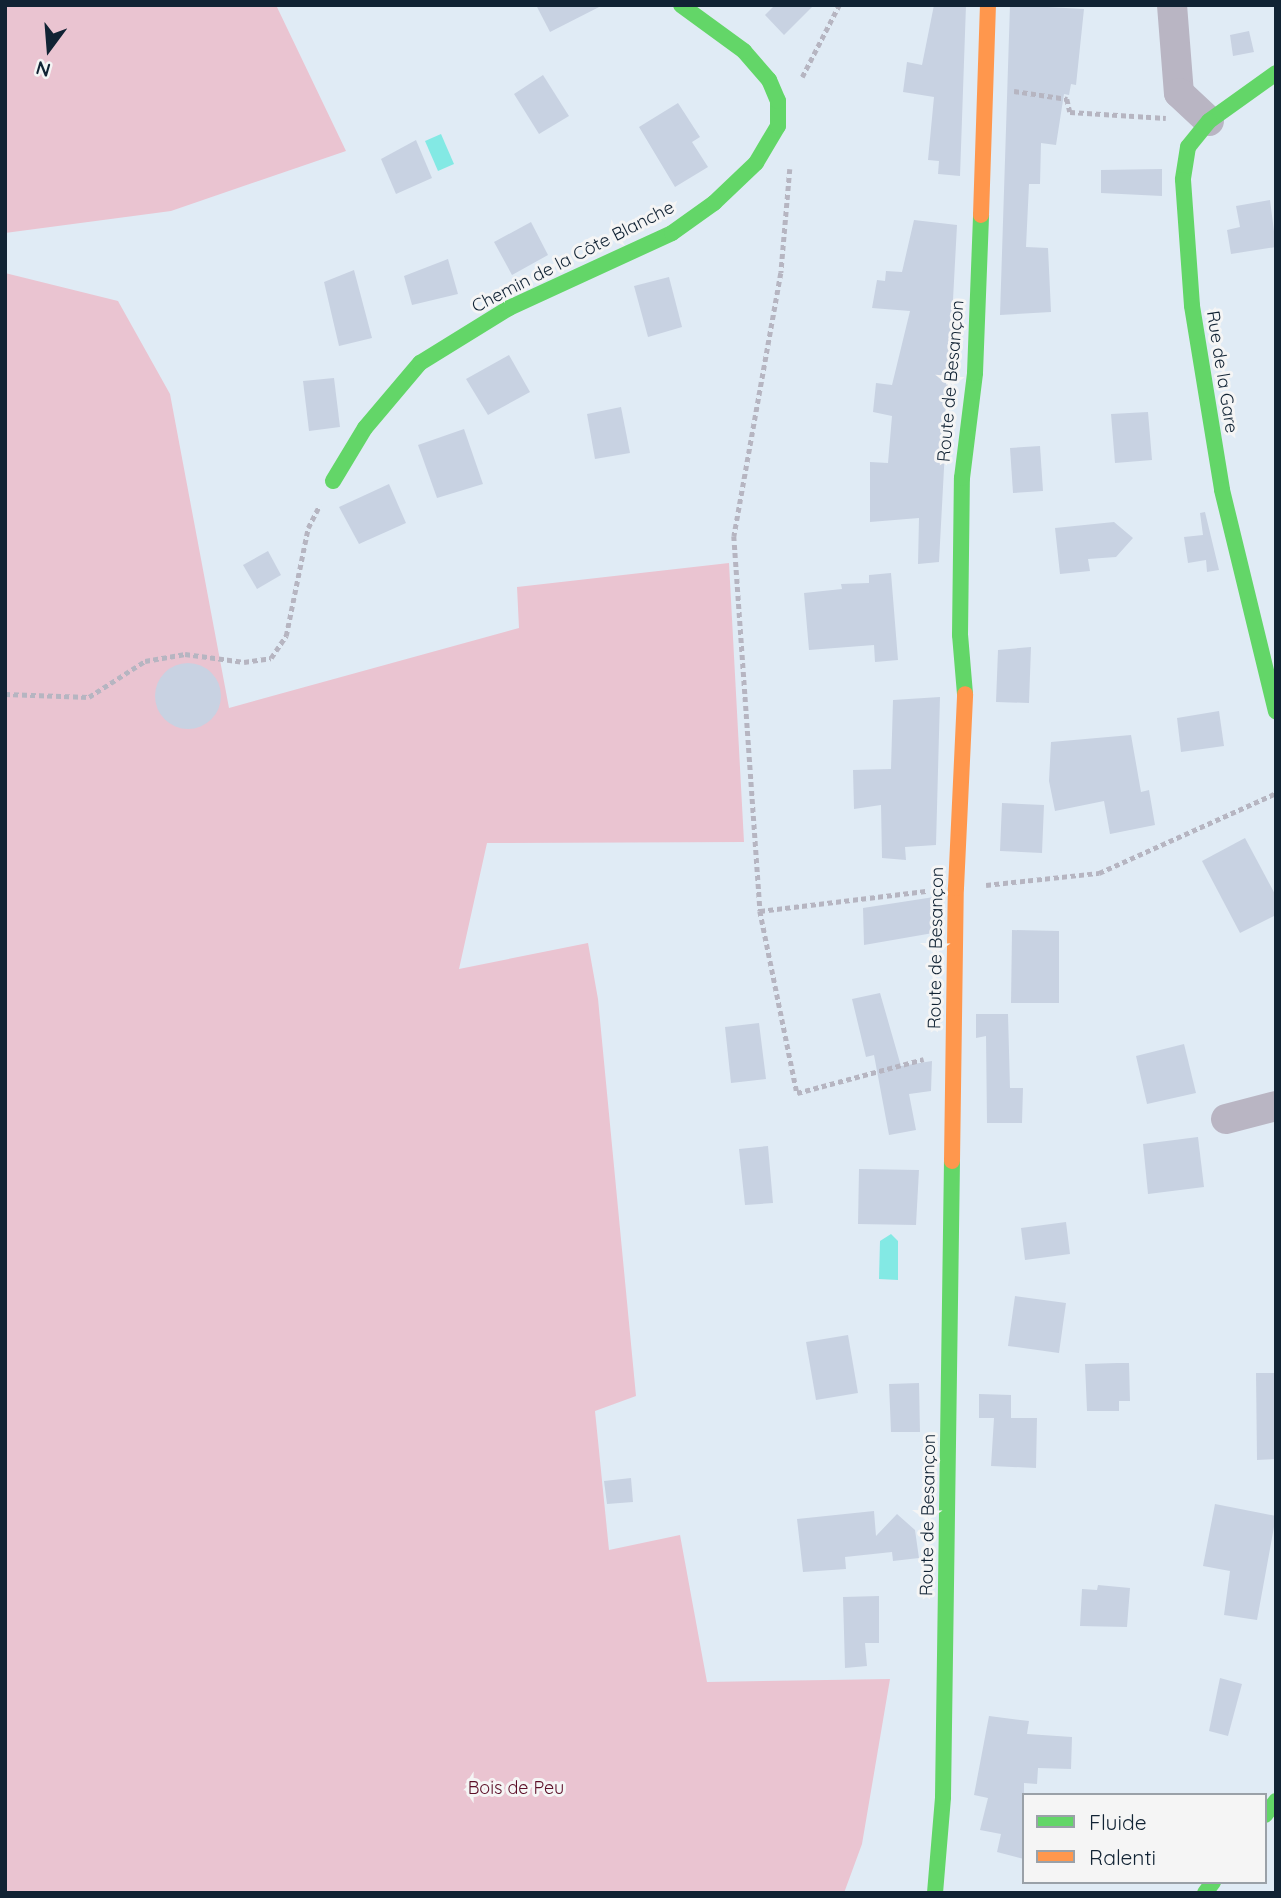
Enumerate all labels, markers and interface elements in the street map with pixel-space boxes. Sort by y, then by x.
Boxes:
north arrow [14,14,84,84]
text: N [33,56,53,83]
street label: Chemin de la Côte Blanche [468,196,678,318]
street label: Route de Besançon [933,299,969,463]
street label: Rue de la Gare [1202,309,1242,435]
street label: Route de Besançon [924,867,948,1029]
street label: Route de Besançon [916,1434,940,1596]
park label: Bois de Peu [468,1777,564,1799]
legend [1022,1793,1267,1884]
text: Fluide [1089,1809,1147,1835]
text: Ralenti [1089,1844,1156,1870]

